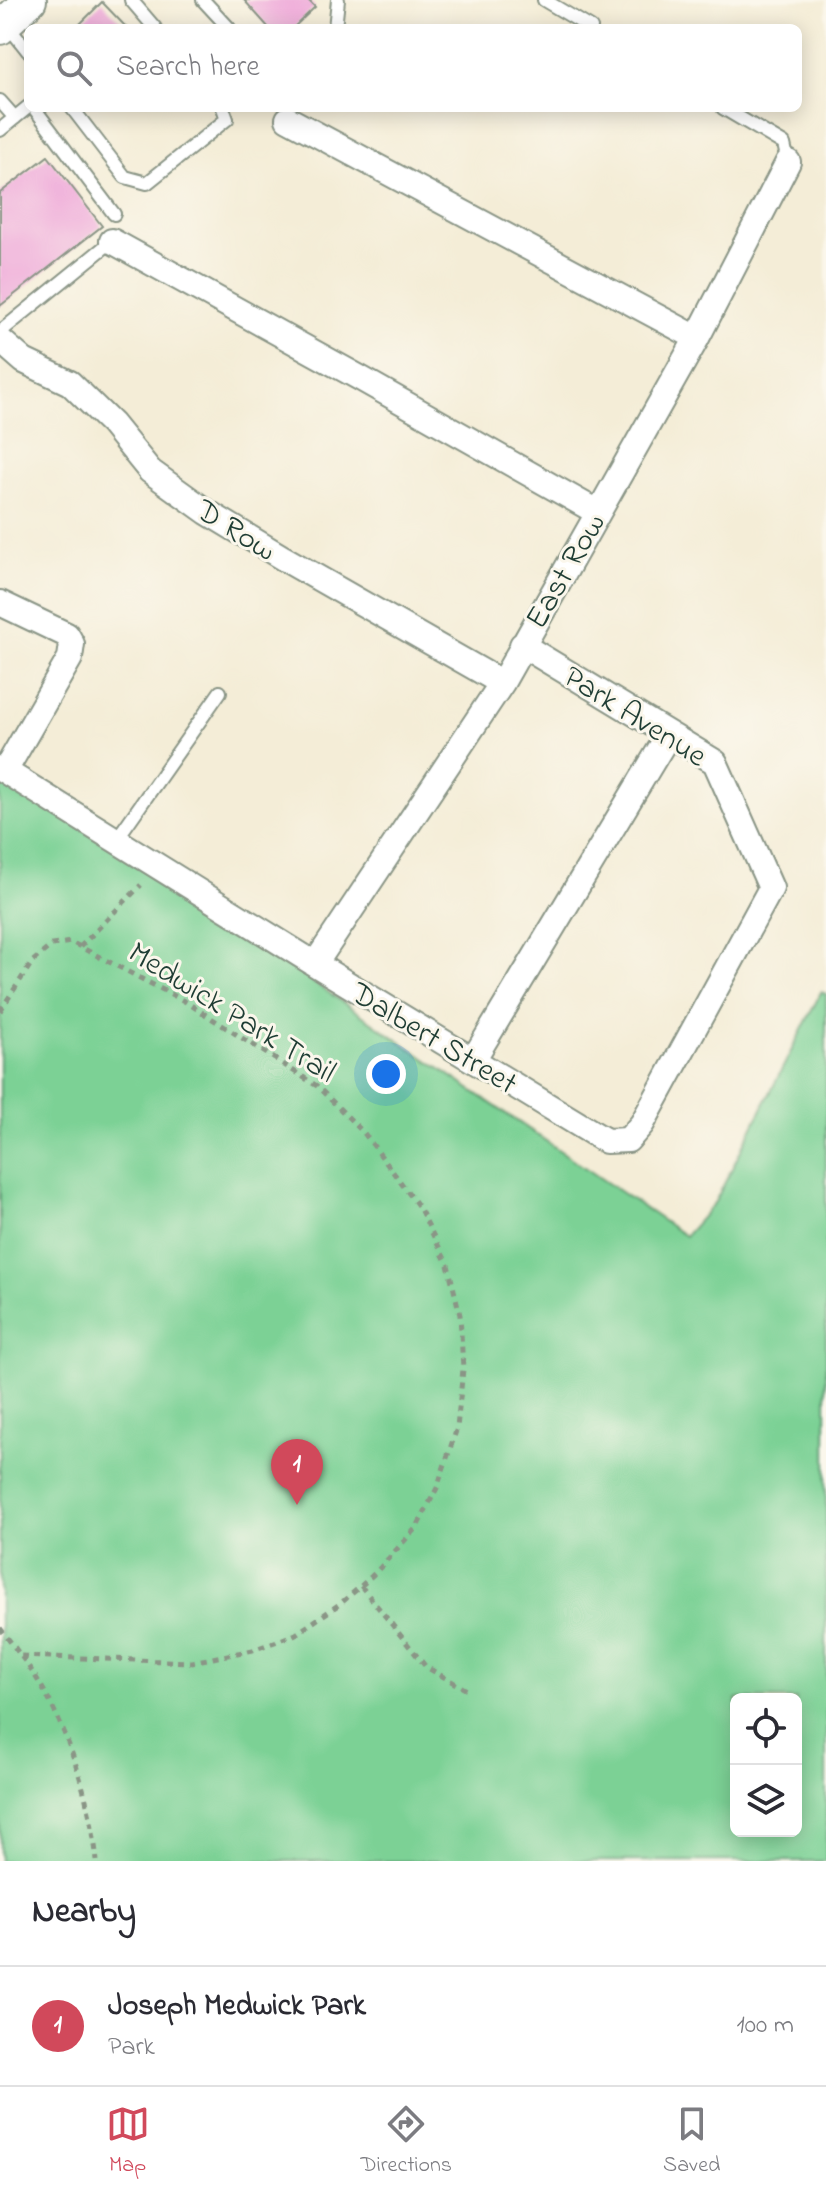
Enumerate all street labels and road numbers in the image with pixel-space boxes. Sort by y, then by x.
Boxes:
street label: D Row [185,489,284,575]
street label: East Row [515,505,619,639]
street label: Park Avenue [553,655,716,781]
street label: Medwick Park Trail [118,931,344,1097]
street label: Dalbert Street [340,971,526,1108]

